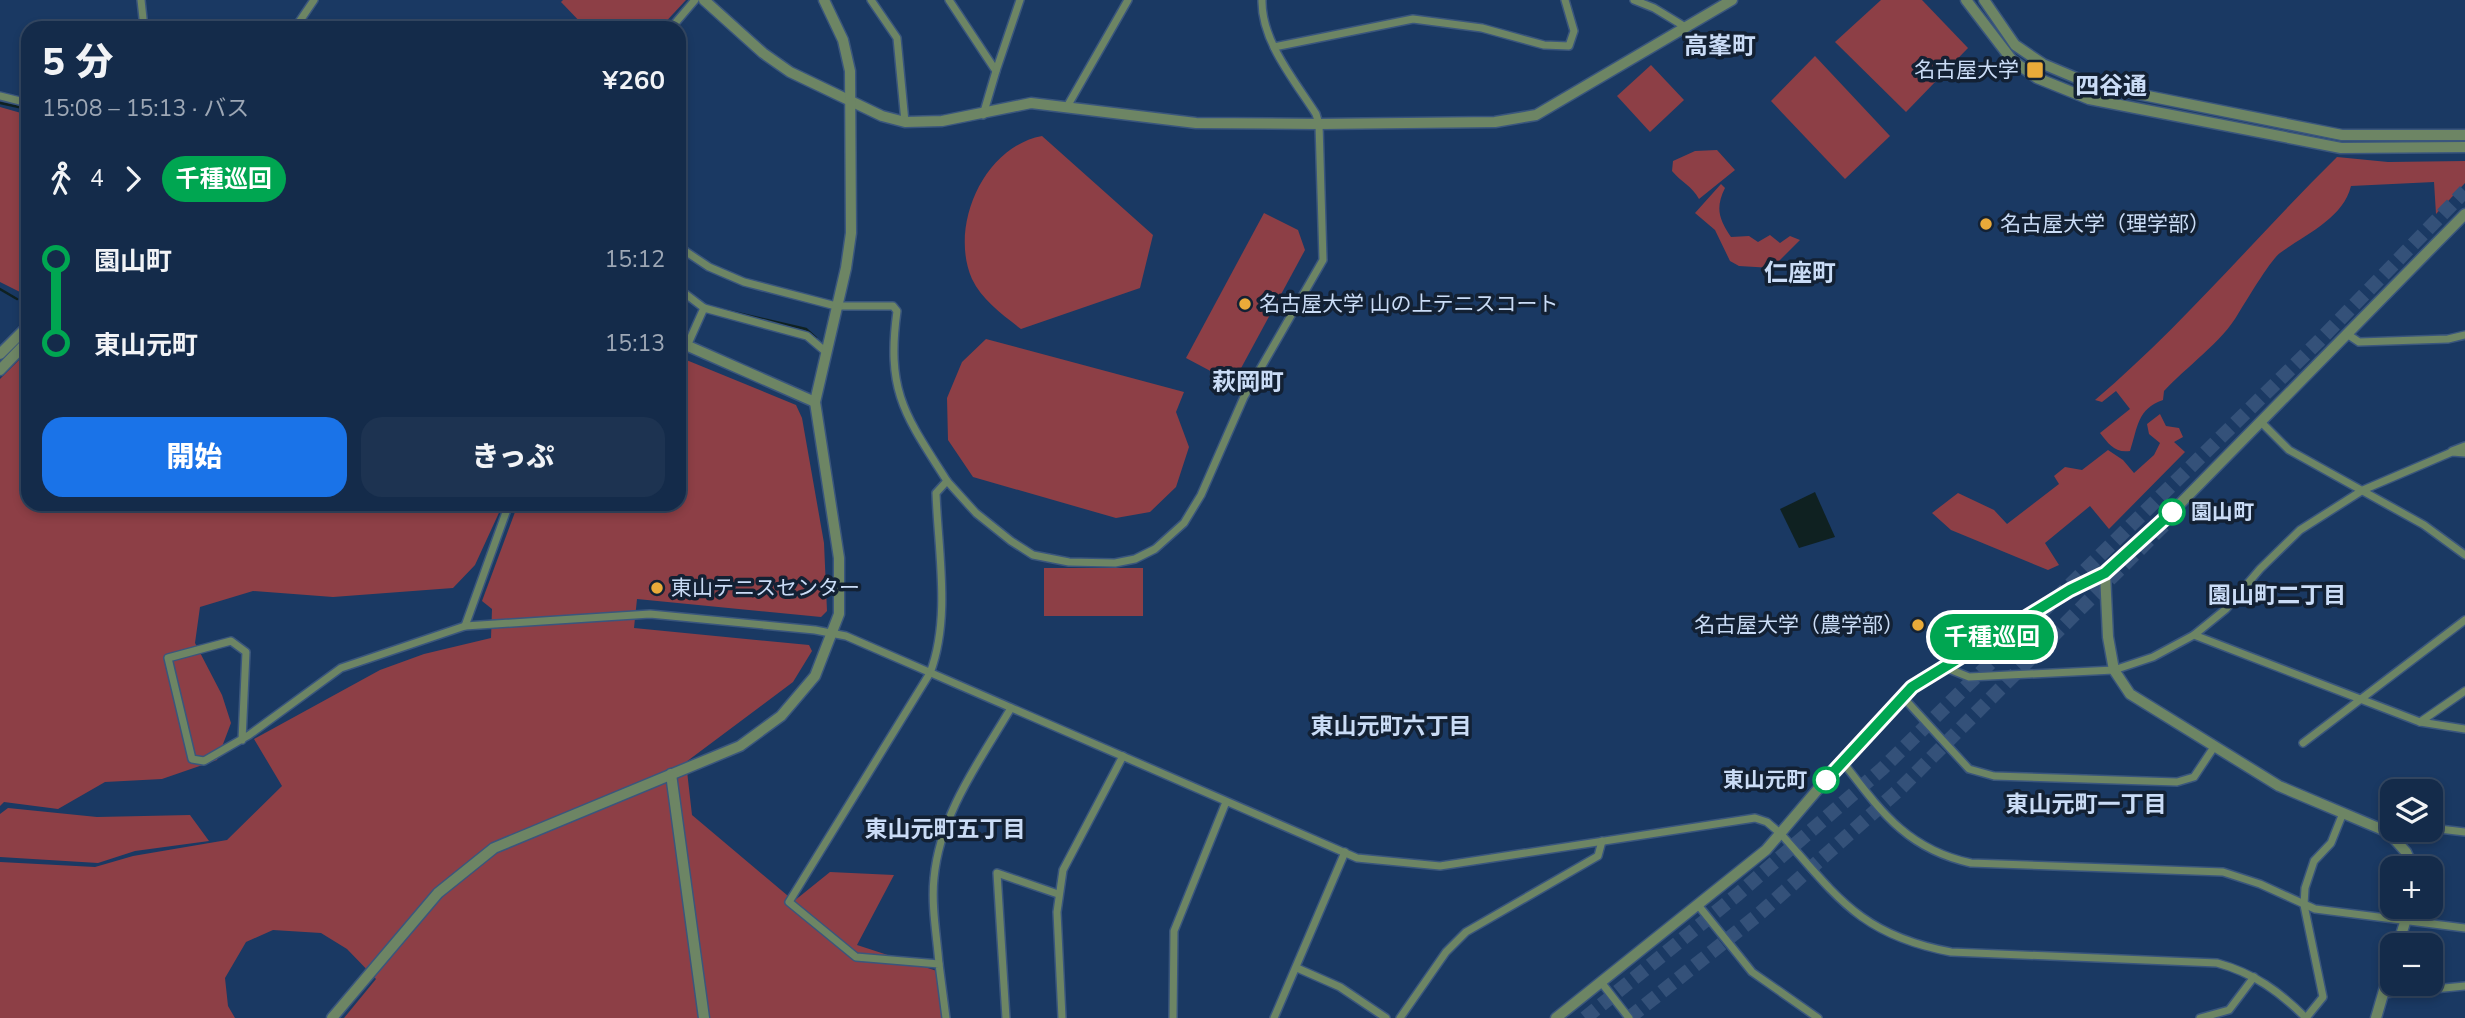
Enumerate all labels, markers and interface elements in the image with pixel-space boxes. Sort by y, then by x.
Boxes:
district label: 高峯町 [1684,30,1756,62]
text: 5 分 [42,37,113,88]
place label: 名古屋大学 [1914,56,2019,84]
marker: 名古屋大学 [2025,60,2045,80]
text: ¥260 [603,63,665,98]
district label: 四谷通 [2075,70,2147,102]
text: 15:08 – 15:13 · バス [42,93,249,124]
icon: walk [42,160,80,198]
icon: forward [114,160,152,198]
text: 4 [90,163,104,194]
text: 千種巡回 [176,163,272,195]
place label: 名古屋大学（理学部） [2000,210,2210,238]
marker: 名古屋大学（理学部） [1978,216,1994,232]
text: 園山町 [94,244,172,279]
text: 15:12 [605,244,665,275]
district label: 仁座町 [1764,257,1836,289]
place label: 名古屋大学 山の上テニスコート [1259,290,1558,318]
marker: 名古屋大学 山の上テニスコート [1237,296,1253,312]
text: 東山元町 [94,328,198,363]
text: 15:13 [605,328,665,359]
district label: 萩岡町 [1212,366,1284,398]
button: 開始 [42,417,347,497]
button: きっぷ [361,417,665,497]
place label: 園山町 [2191,498,2254,526]
marker: 園山町 [2159,499,2185,525]
place label: 東山テニスセンター [671,574,860,602]
marker: 東山テニスセンター [649,580,665,596]
district label: 園山町二丁目 [2208,580,2346,611]
place label: 名古屋大学（農学部） [1694,611,1904,639]
line badge: 千種巡回 [1943,614,2041,660]
marker: 名古屋大学（農学部） [1910,617,1926,633]
text: 千種巡回 [1944,621,2040,653]
district label: 東山元町六丁目 [1311,711,1472,742]
place label: 東山元町 [1723,766,1807,794]
marker: 東山元町 [1813,767,1839,793]
map controls [2380,779,2443,996]
button: layers [2380,779,2443,842]
district label: 東山元町一丁目 [2006,789,2167,820]
district label: 東山元町五丁目 [865,814,1026,845]
button: + [2380,856,2443,919]
button: − [2380,933,2443,996]

